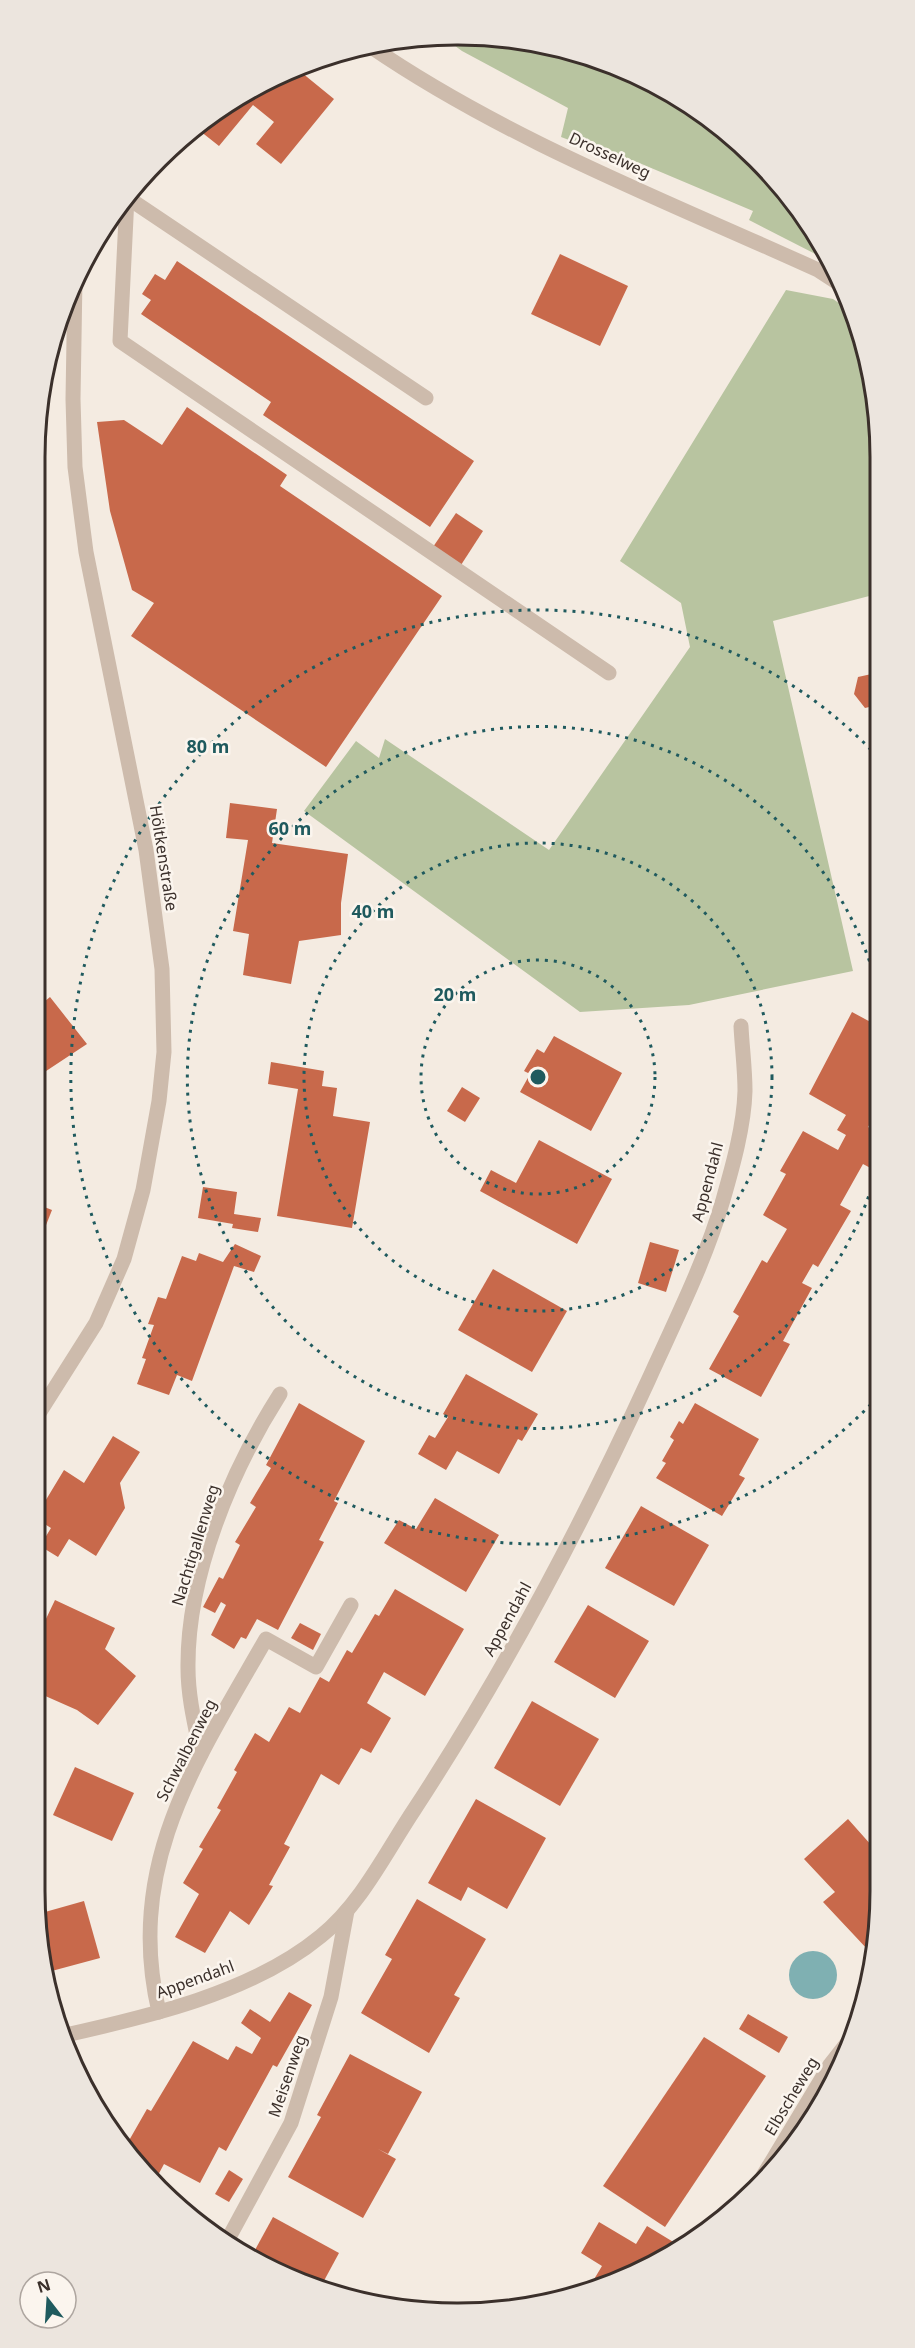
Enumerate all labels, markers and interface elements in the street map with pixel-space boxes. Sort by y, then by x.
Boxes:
street label: Drosselweg [566,127,654,183]
text: 80 m [187,734,229,758]
street label: Höltkenstraße [145,804,183,912]
text: 60 m [269,816,311,840]
text: 40 m [352,899,394,923]
text: 20 m [434,982,476,1006]
centre of rings [528,1067,548,1087]
street label: Appendahl [686,1140,728,1224]
street label: Nachtigallenweg [166,1482,224,1608]
street label: Appendahl [478,1578,536,1660]
street label: Schwalbenweg [151,1695,221,1805]
street label: Appendahl [153,1955,237,2003]
street label: Meisenweg [263,2032,311,2120]
street label: Elbscheweg [759,2053,823,2139]
north arrow [18,2270,78,2330]
text: N [34,2273,53,2298]

